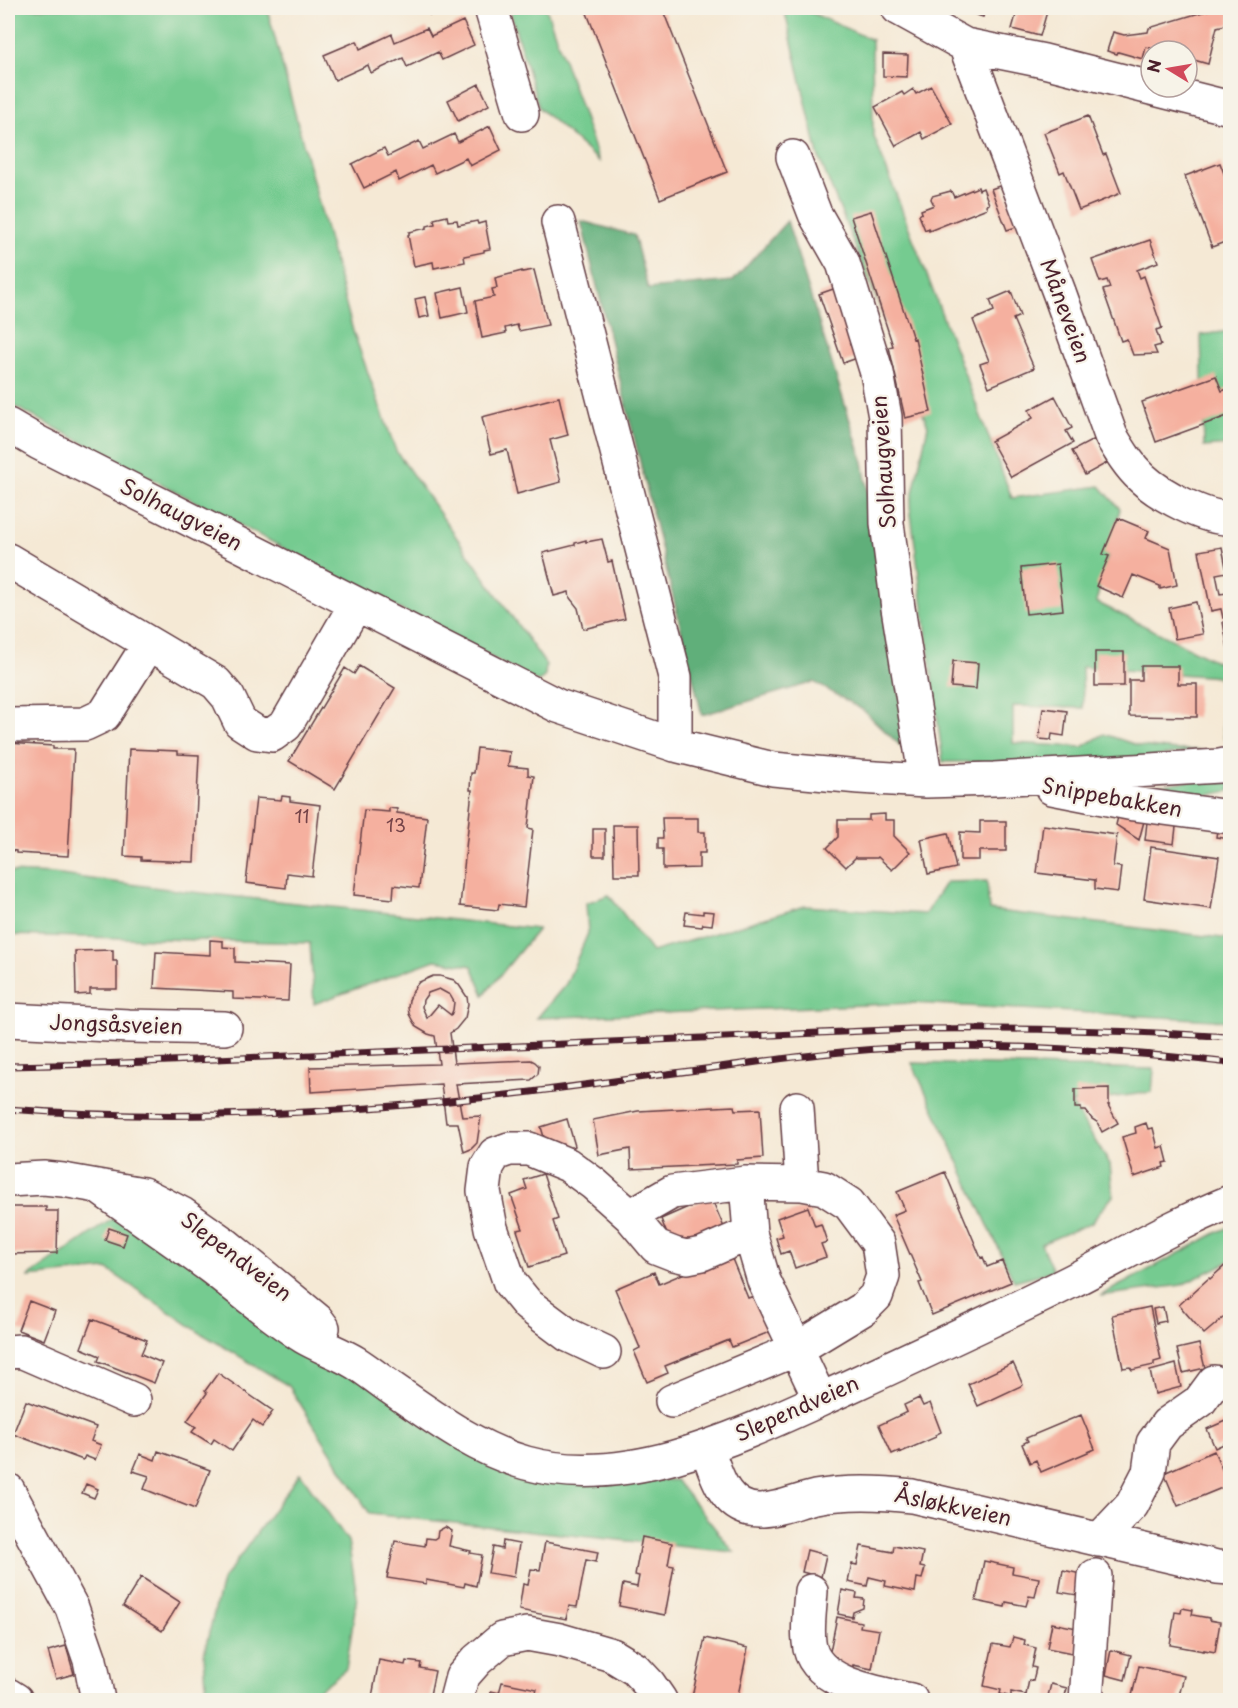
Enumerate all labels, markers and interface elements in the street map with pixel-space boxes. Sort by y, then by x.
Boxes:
north arrow [1139,39,1199,99]
text: N [1140,57,1166,74]
street label: Måneveien [1033,254,1101,367]
street label: Solhaugveien [861,394,903,530]
street label: Solhaugveien [115,469,249,558]
street label: Snippebakken [1040,768,1185,824]
house number: 11 [294,802,310,829]
house number: 13 [386,811,406,838]
street label: Jongsåsveien [49,1005,183,1041]
street label: Slependveien [175,1203,300,1308]
street label: Slependveien [729,1366,863,1449]
street label: Åsløkkveien [892,1477,1015,1533]

